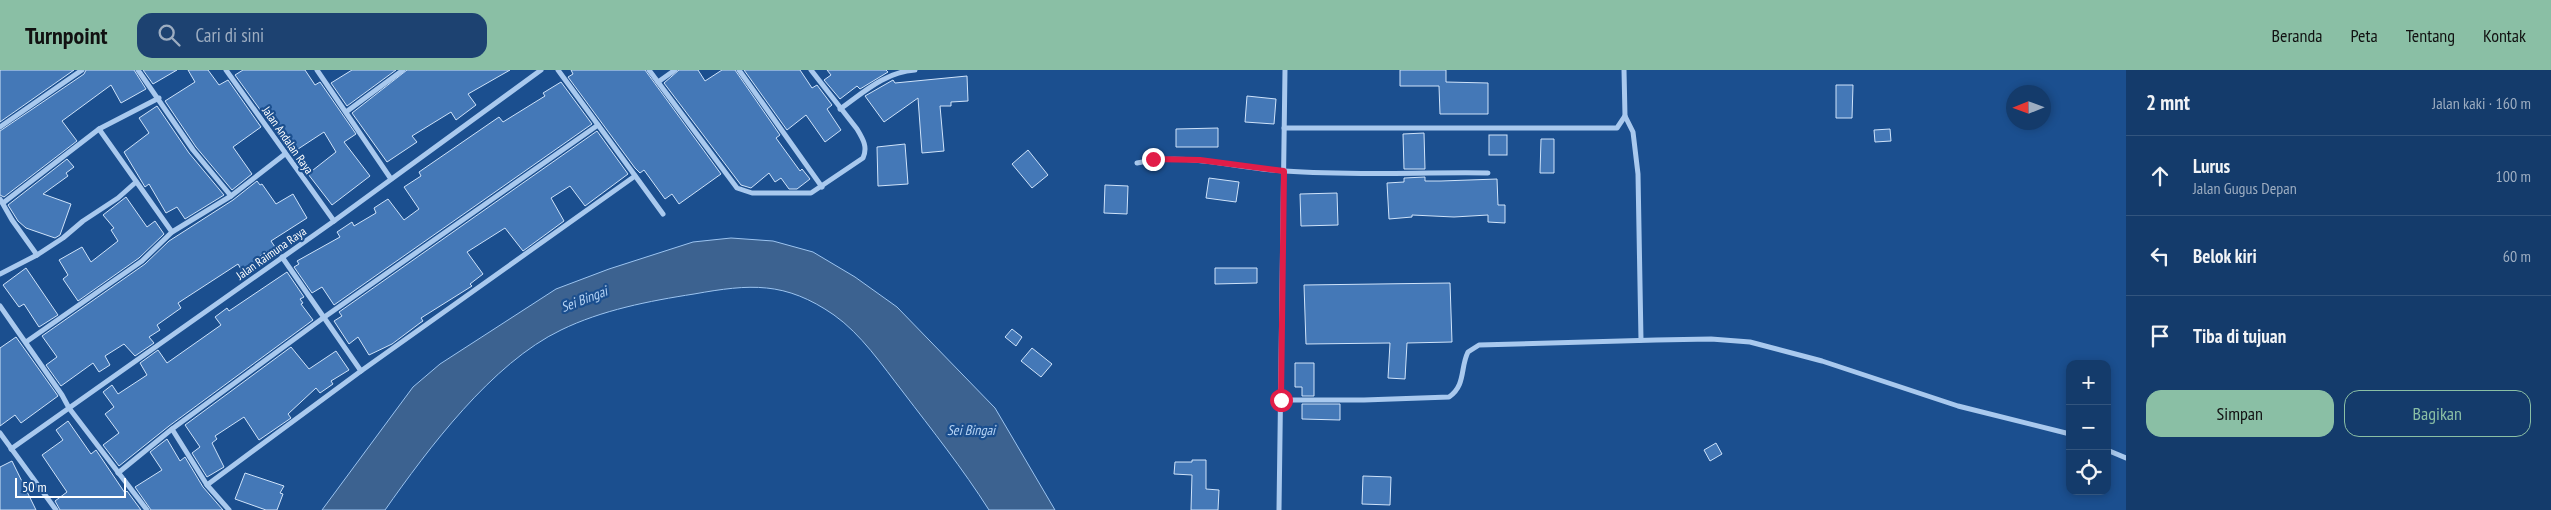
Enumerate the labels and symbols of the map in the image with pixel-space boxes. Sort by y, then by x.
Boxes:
north arrow [2006,85,2051,130]
street label: Jalan Andalan Raya [259,103,317,177]
route end [1142,148,1165,171]
street label: Jalan Raimuna Raya [232,223,309,283]
water label: Sei Bingai [558,281,612,316]
route start [1270,389,1293,412]
water label: Sei Bingai [947,421,997,439]
scale bar [15,475,126,498]

